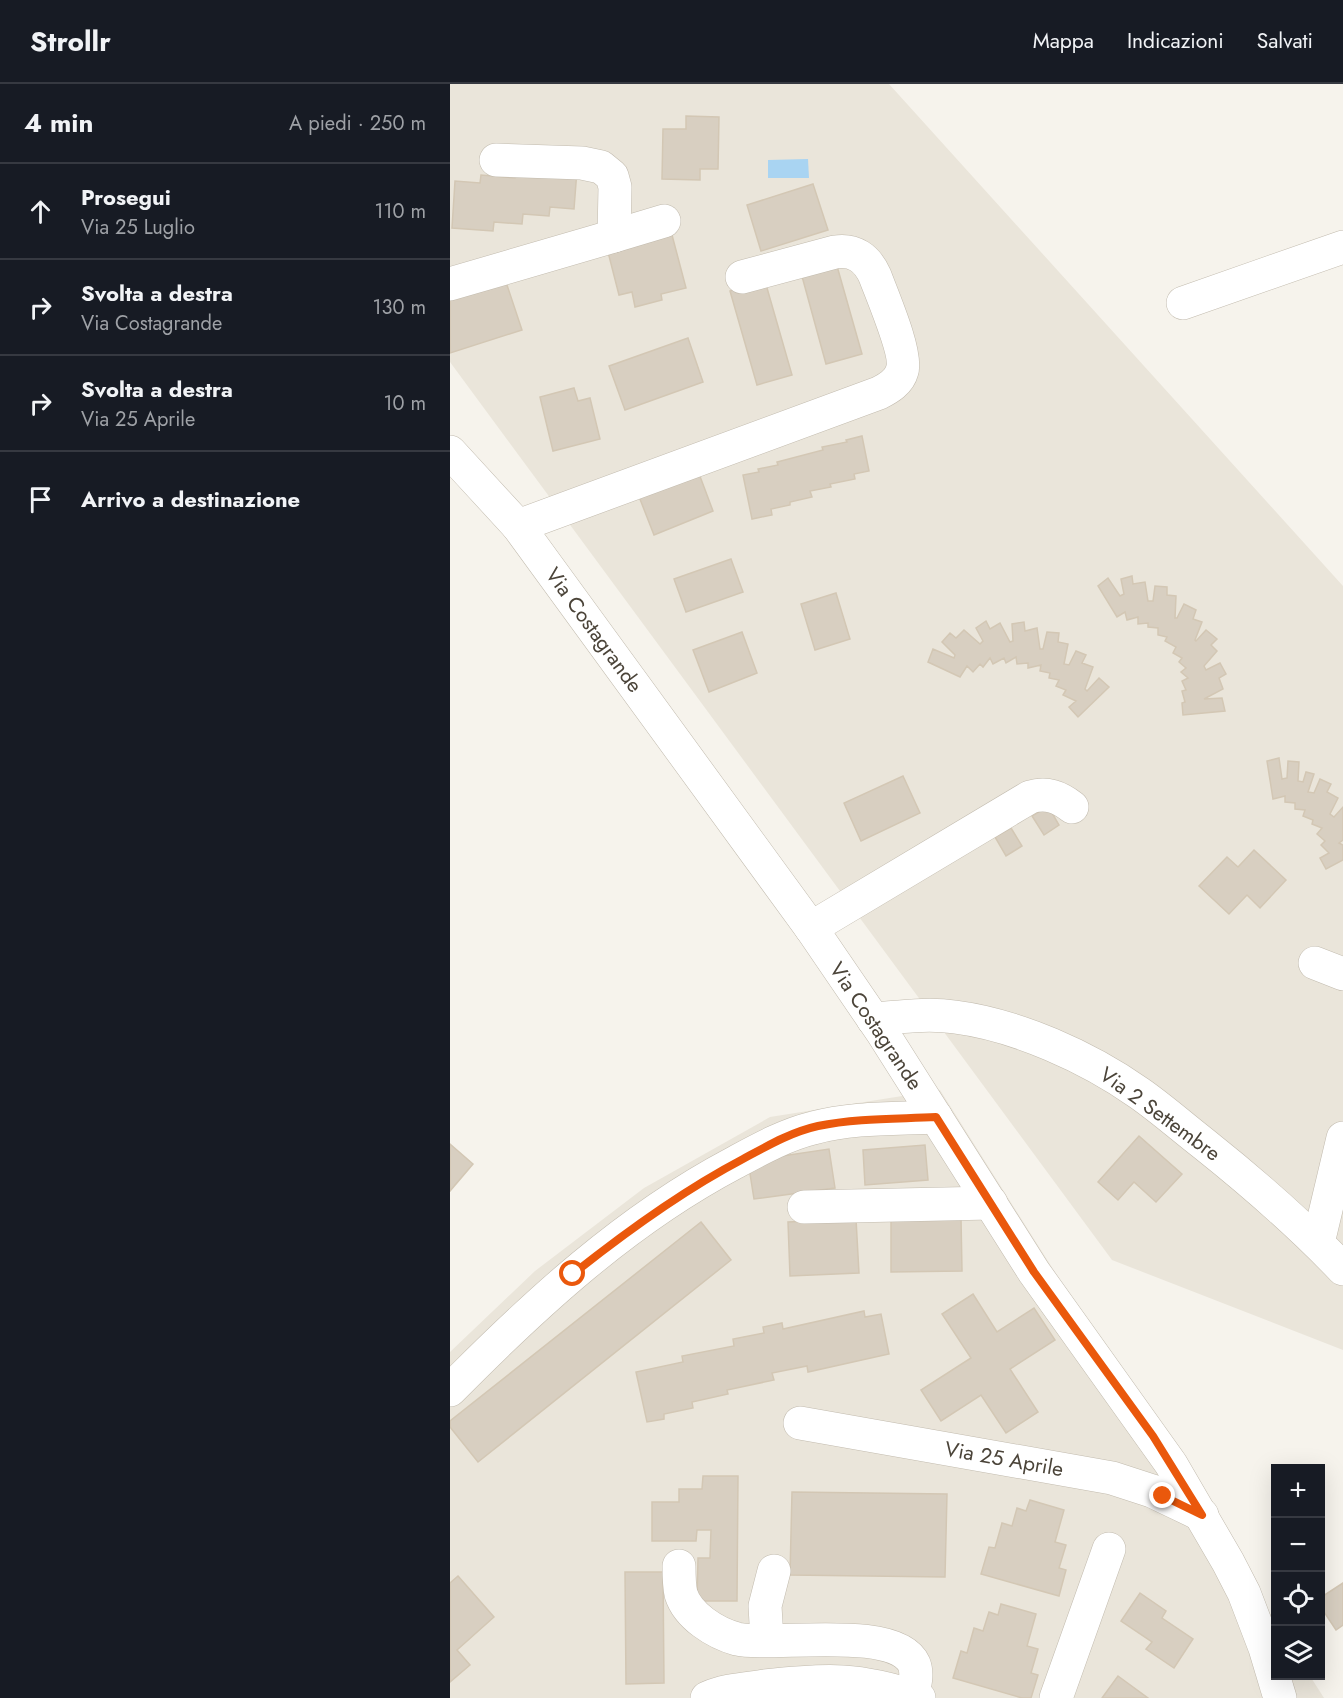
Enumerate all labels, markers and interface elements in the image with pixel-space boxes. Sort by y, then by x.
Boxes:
text: Strollr [30,21,111,62]
text: Mappa [1033,26,1094,56]
text: Indicazioni [1127,26,1224,56]
text: Salvati [1257,26,1313,56]
text: 4 min [24,104,93,142]
text: A piedi · 250 m [289,109,426,138]
text: Prosegui [81,181,171,213]
icon: ahead [24,195,57,228]
text: 110 m [374,197,426,226]
text: Via 25 Luglio [81,213,195,242]
text: Svolta a destra [81,277,233,309]
icon: right [24,291,57,324]
text: 130 m [372,293,426,322]
text: Via Costagrande [81,309,222,338]
text: Svolta a destra [81,373,233,405]
icon: right [24,387,57,420]
text: 10 m [383,389,426,418]
text: Via 25 Aprile [81,405,195,434]
icon: arrive [24,483,57,516]
text: Arrivo a destinazione [81,483,300,515]
street label: Via Costagrande [538,561,650,699]
street label: Via Costagrande [822,956,930,1096]
street label: Via 2 Settembre [1093,1060,1227,1168]
route start [559,1260,585,1286]
street label: Via 25 Aprile [942,1434,1066,1484]
map controls [1271,1464,1325,1680]
button: + [1271,1464,1325,1518]
route end [1149,1482,1175,1508]
button: − [1271,1518,1325,1572]
button: locate [1271,1572,1325,1626]
button: layers [1271,1626,1325,1680]

